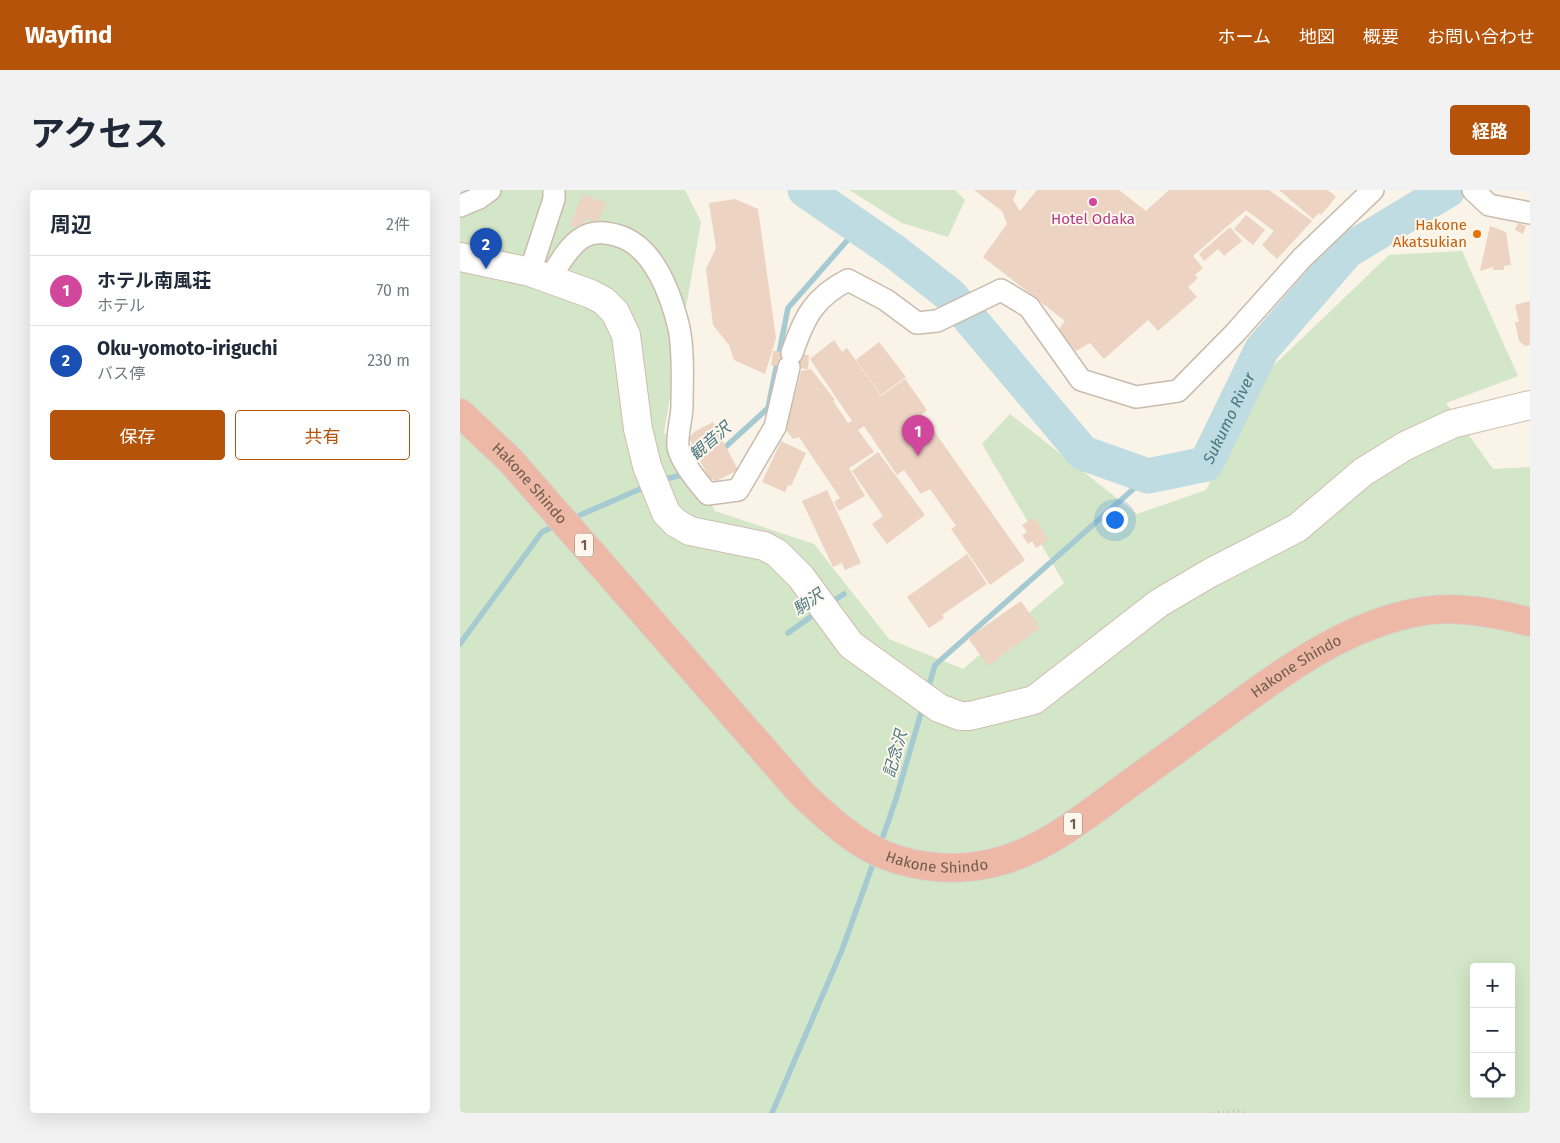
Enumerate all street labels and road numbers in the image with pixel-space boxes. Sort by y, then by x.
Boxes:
street label: Hakone Shindo [488,439,571,528]
road number: 1 [575,534,593,556]
street label: Hakone Shindo [1247,631,1344,701]
road number: 1 [1064,812,1082,836]
street label: Hakone Shindo [883,847,990,877]

